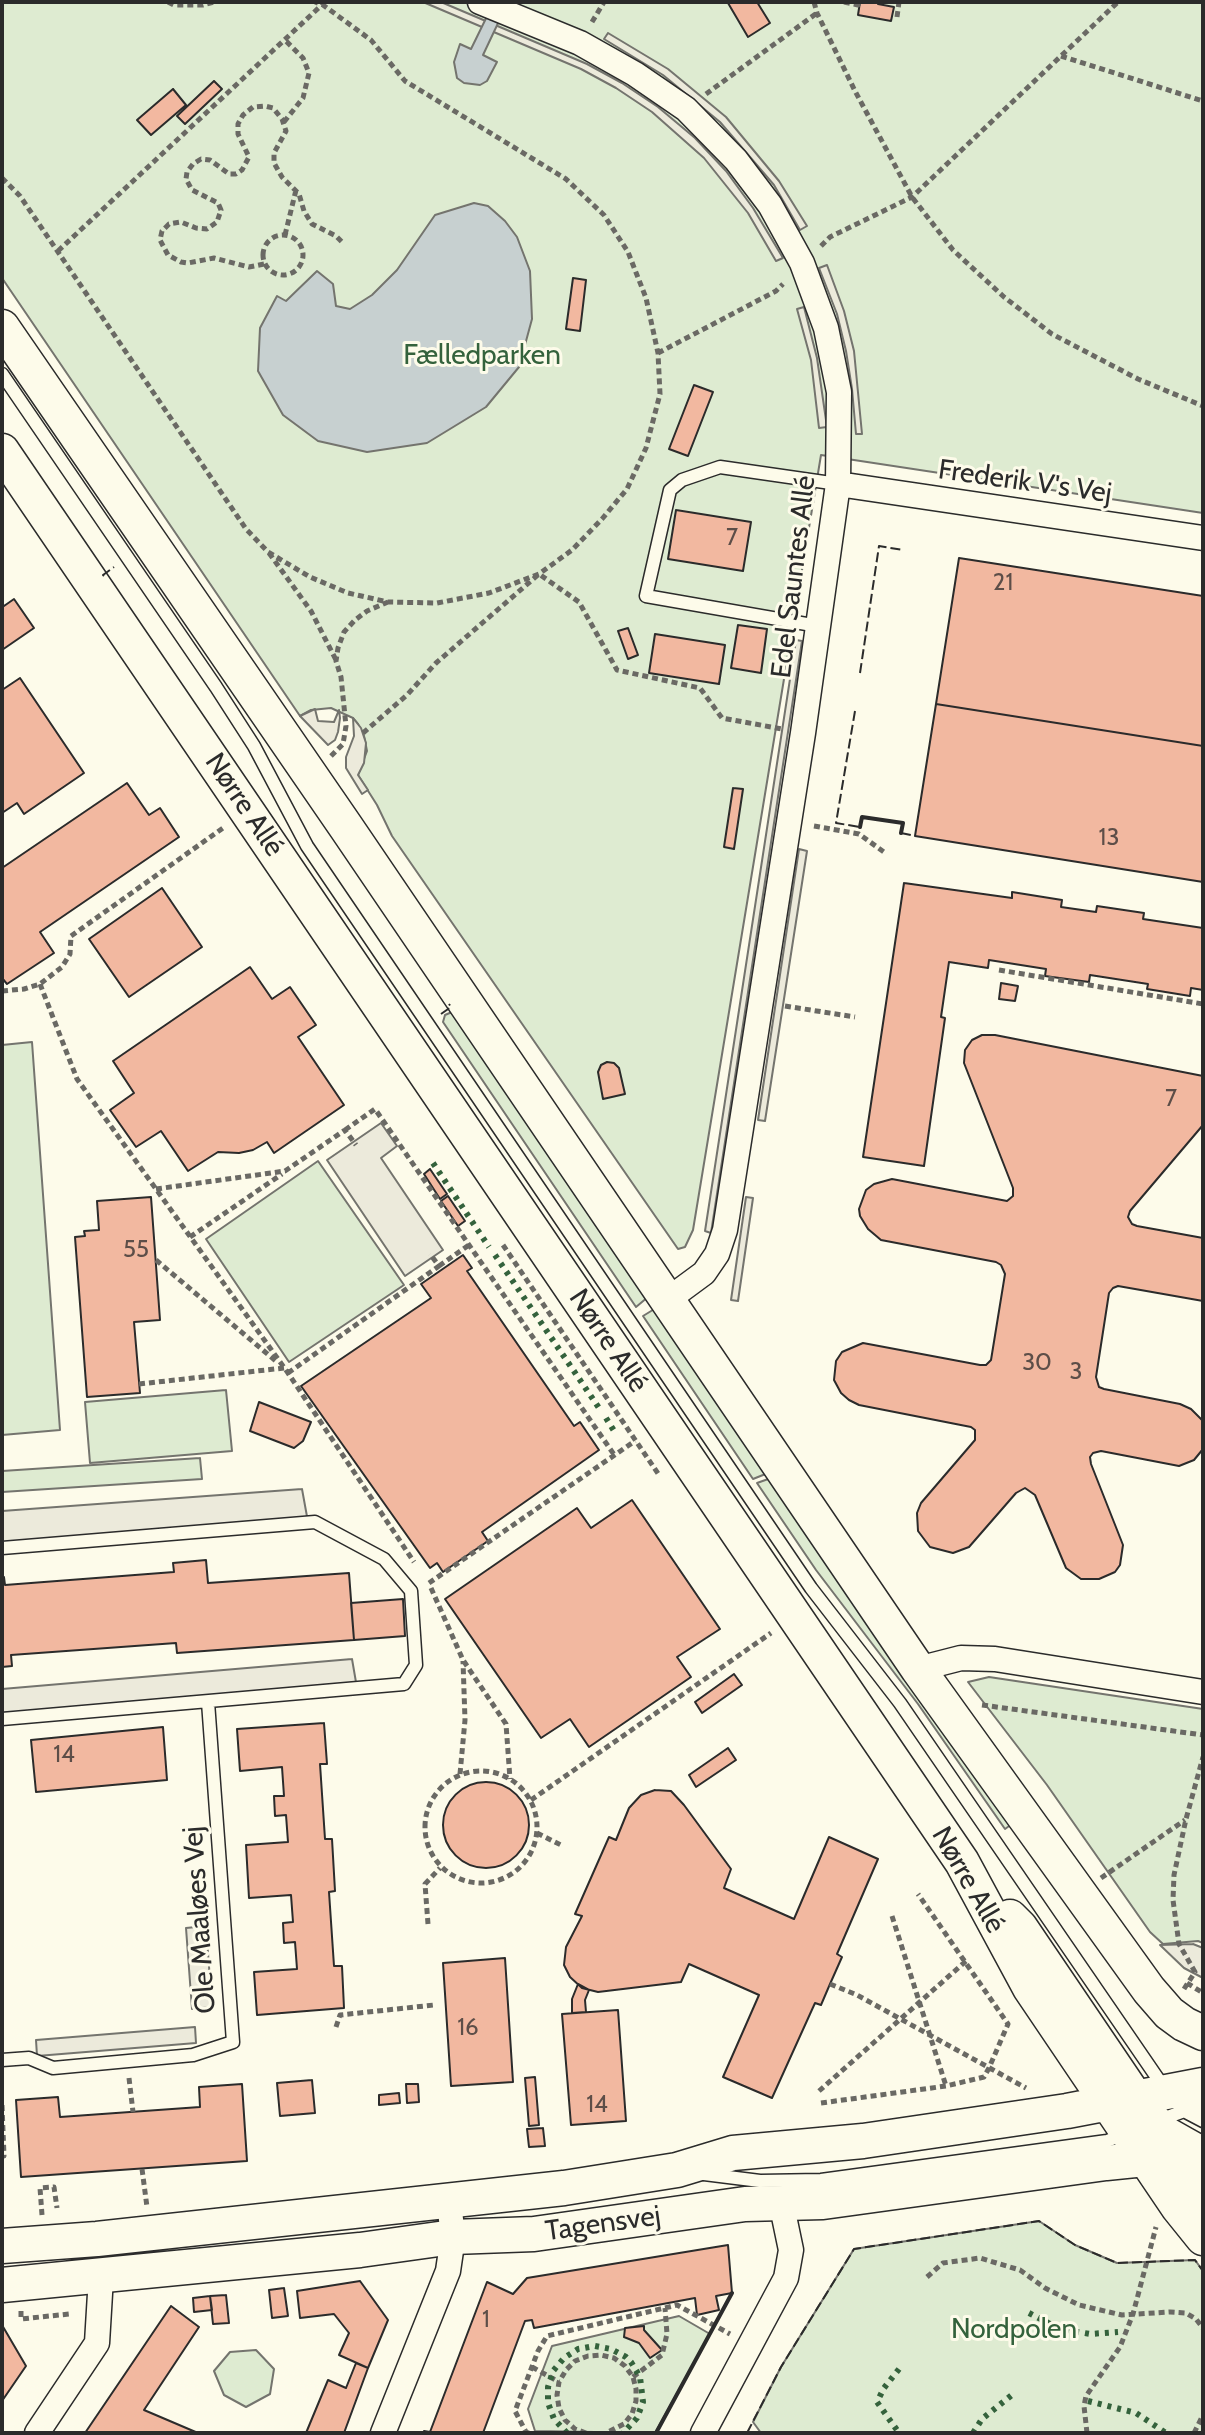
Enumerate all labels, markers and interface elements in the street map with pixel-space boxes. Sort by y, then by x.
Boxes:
park label: Fælledparken [403,339,561,373]
street label: Frederik V's Vej [936,453,1114,511]
street label: Edel Sauntes Allé [765,474,823,680]
house number: 7 [726,524,738,552]
house number: 21 [993,569,1013,597]
street label: Nørre Allé [197,747,291,863]
house number: 13 [1099,824,1119,852]
house number: 7 [1165,1085,1177,1113]
house number: 55 [123,1236,149,1264]
street label: Nørre Allé [561,1283,655,1399]
house number: 30 [1022,1349,1052,1377]
house number: 3 [1070,1358,1082,1386]
house number: 14 [53,1741,75,1769]
street label: Nørre Allé [924,1821,1012,1939]
street label: Ole Maaløes Vej [177,1825,223,2015]
house number: 16 [457,2014,479,2042]
house number: 14 [586,2091,608,2119]
street label: Tagensvej [543,2199,663,2249]
house number: 1 [482,2306,490,2334]
park label: Nordpolen [951,2313,1077,2347]

